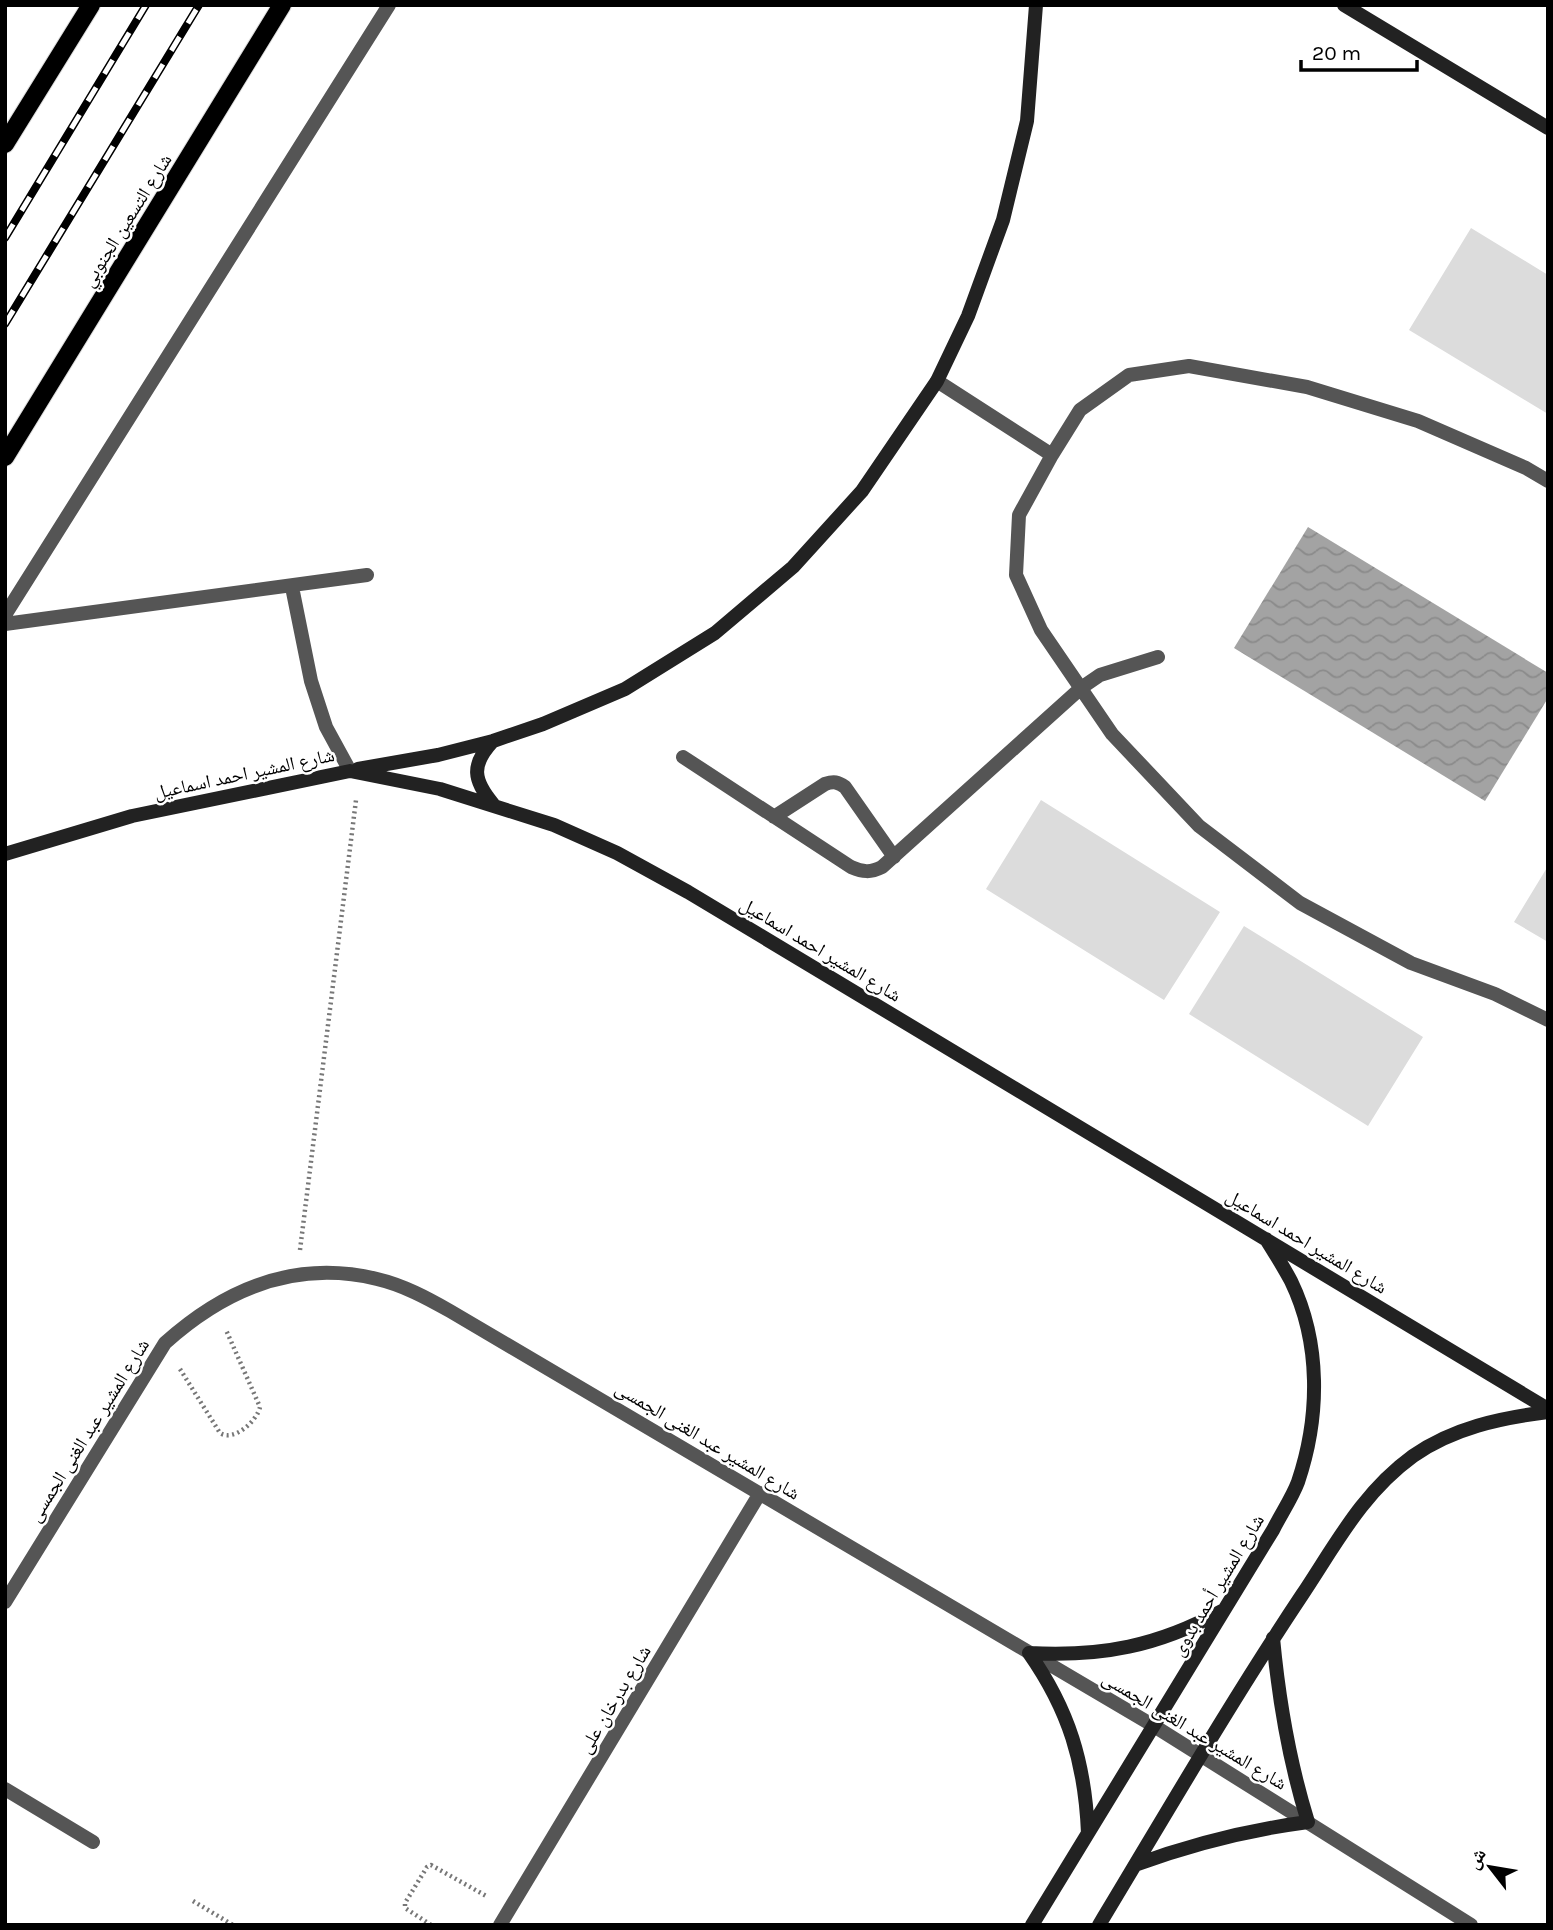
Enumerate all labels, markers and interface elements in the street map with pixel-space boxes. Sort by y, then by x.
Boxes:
scale bar [1301,28,1416,72]
text: 20 m [1312,41,1361,65]
street label: شارع التسعين الجنوبي [77,150,180,293]
street label: شارع المشير احمد اسماعيل [152,744,336,804]
street label: شارع المشير احمد اسماعيل [736,893,905,1007]
street label: شارع المشير احمد اسماعيل [1222,1185,1391,1299]
street label: شارع المشير عبد الغنى الجمسى [23,1335,154,1526]
street label: شارع المشير عبد الغنى الجمسى [611,1377,804,1505]
street label: شارع المشير أحمد بدوى [1166,1510,1269,1660]
street label: شارع بدرخان على [574,1642,656,1757]
street label: شارع المشير عبد الغنى الجمسى [1098,1667,1291,1795]
north arrow [1455,1832,1525,1902]
text: ش [1462,1844,1491,1873]

